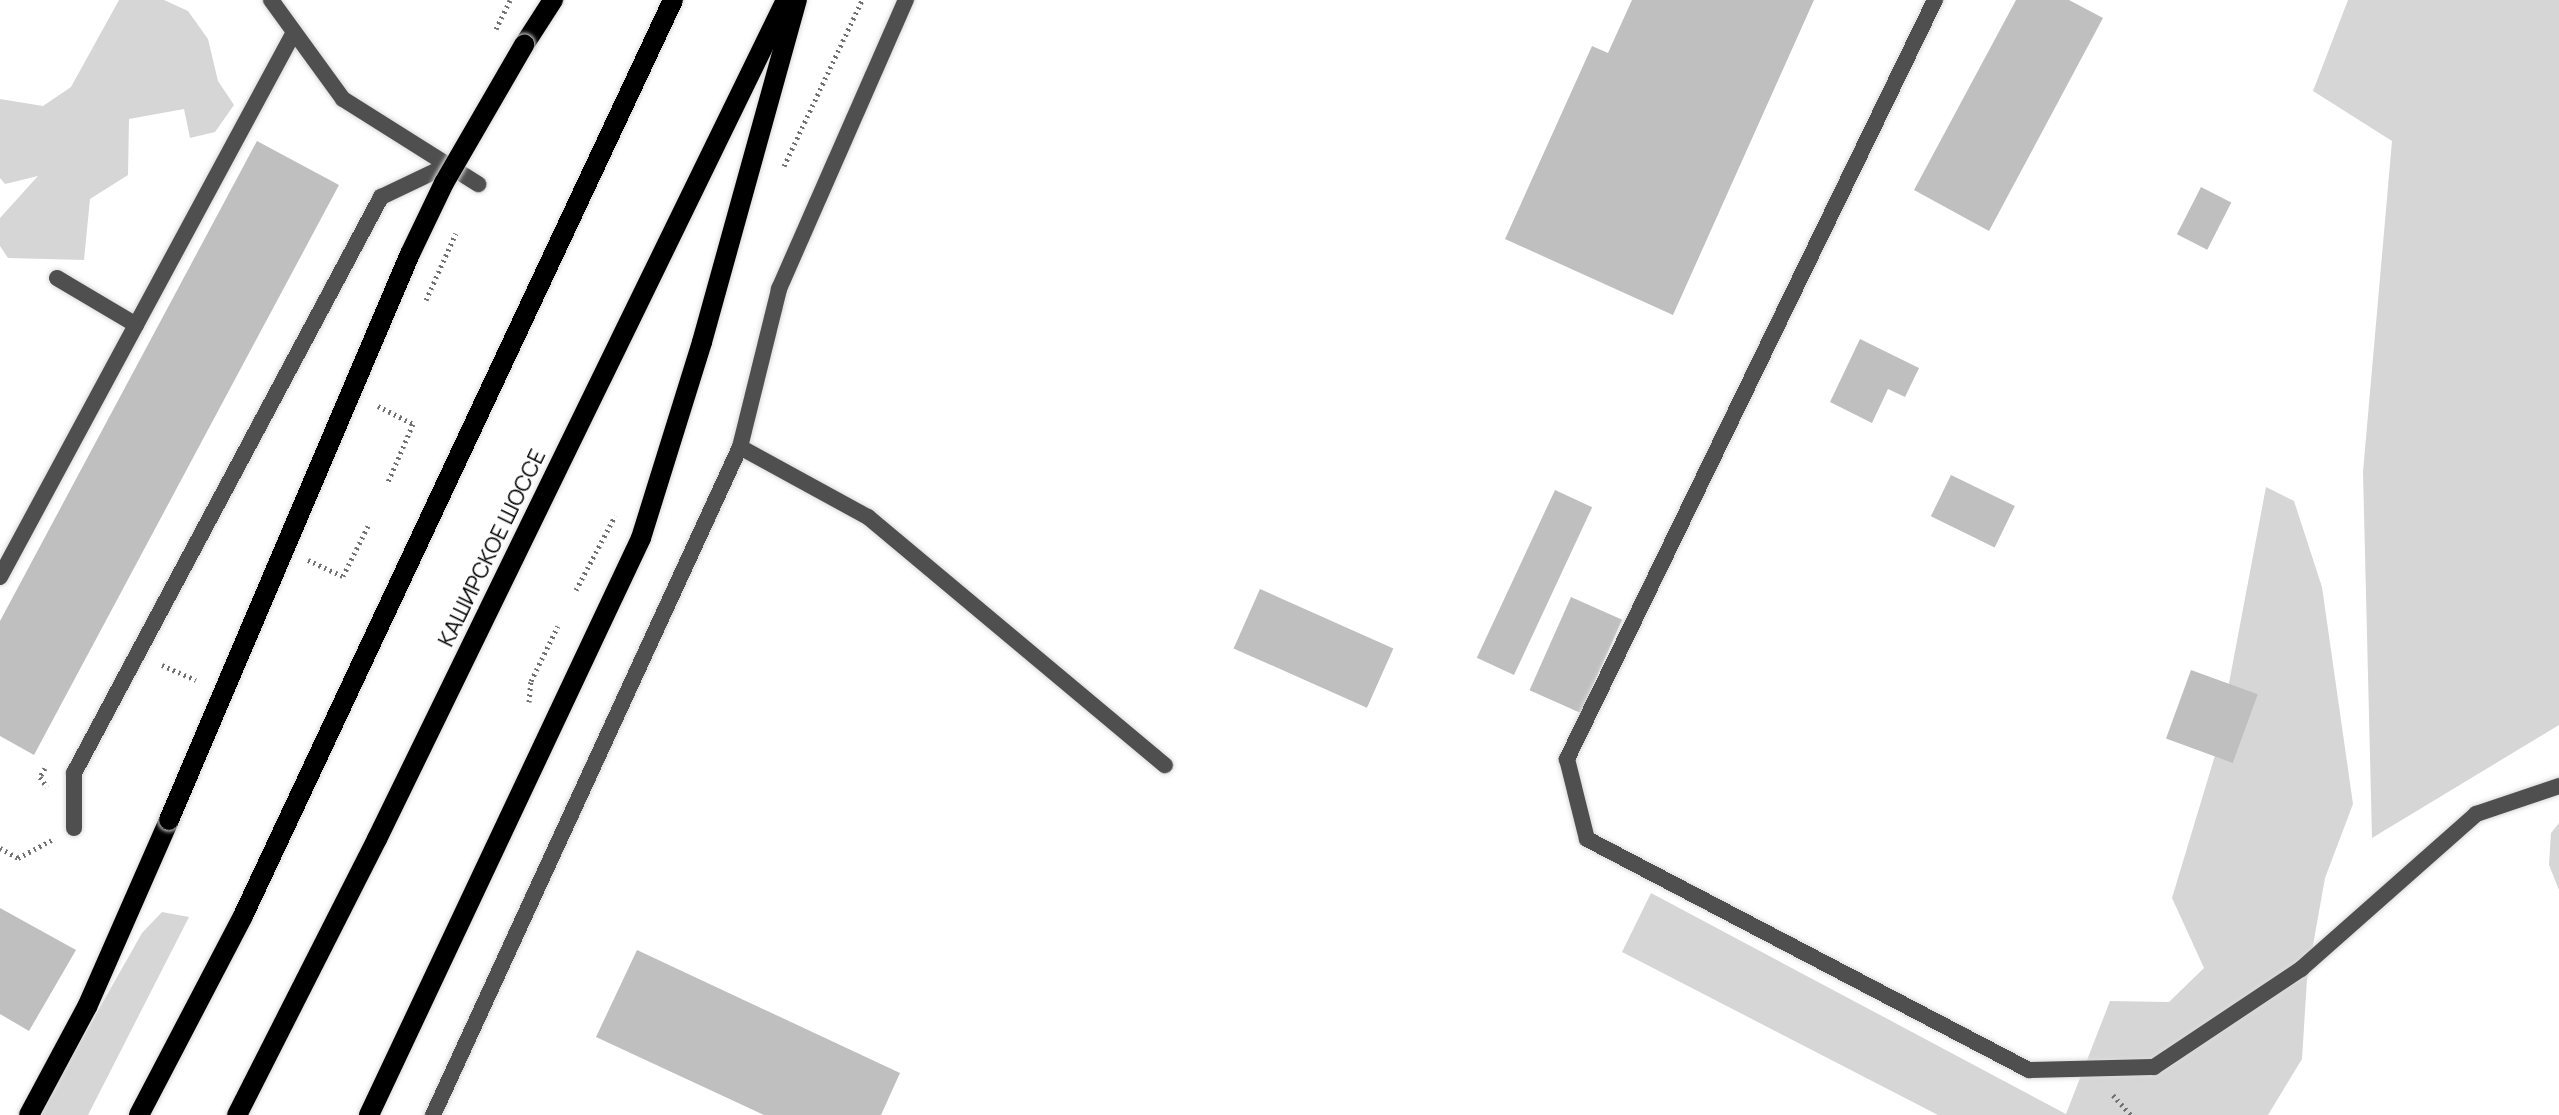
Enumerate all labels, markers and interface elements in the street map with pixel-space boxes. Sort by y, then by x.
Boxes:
street label: КАШИРСКОЕ ШОССЕ [433,445,551,651]

